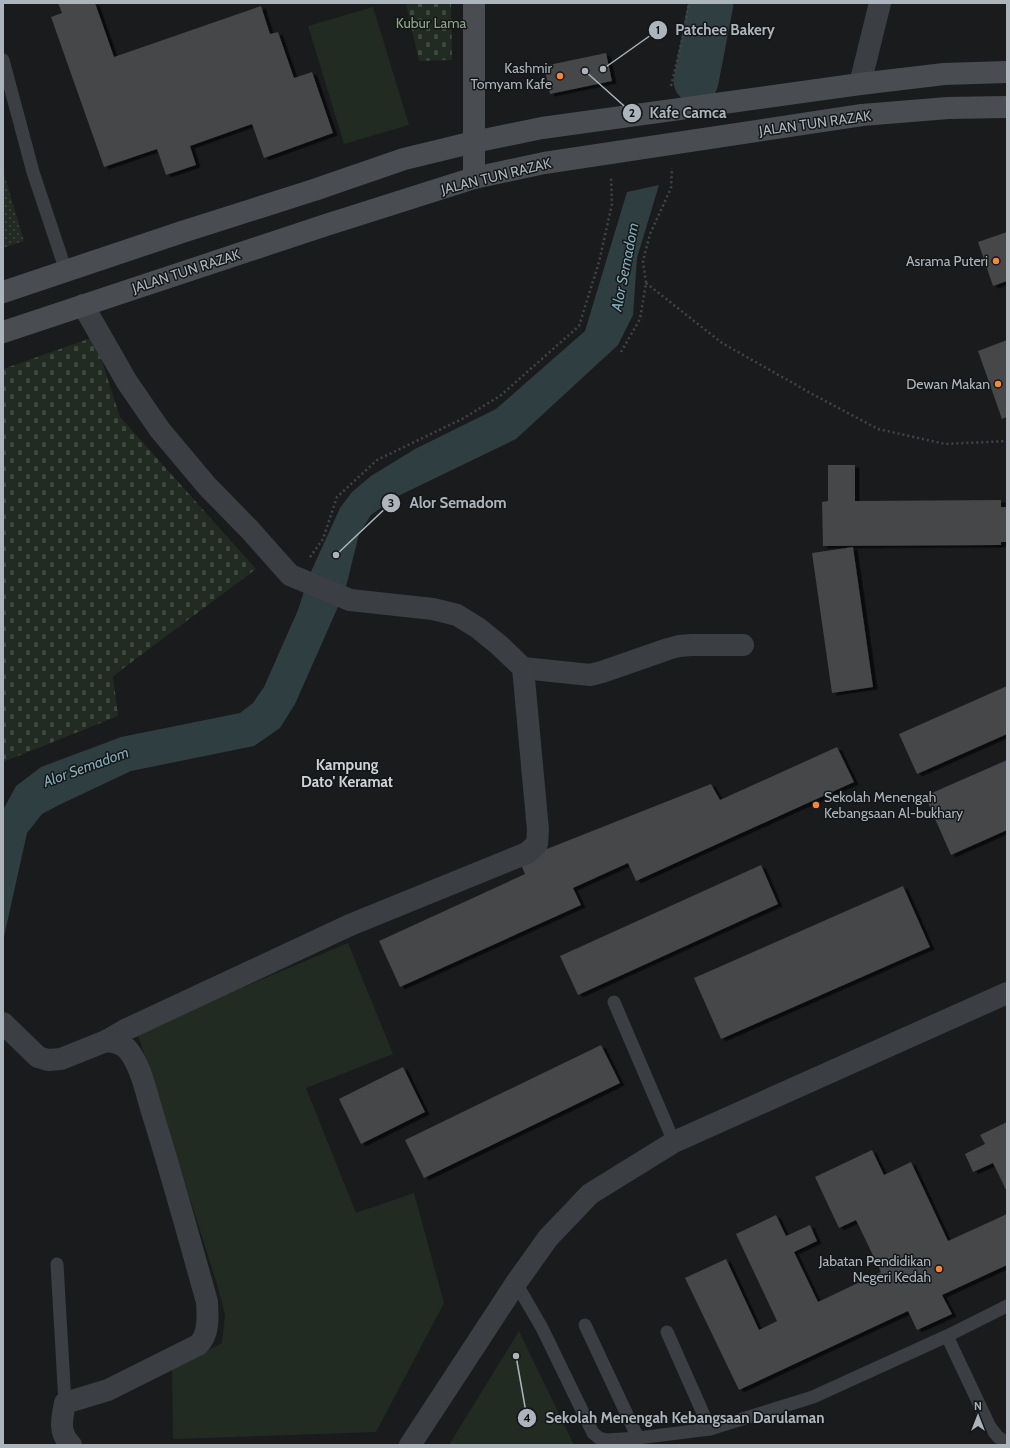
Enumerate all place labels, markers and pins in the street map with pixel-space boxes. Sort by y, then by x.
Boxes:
callout: Patchee Bakery [648,16,783,43]
place label: Kashmir Tomyam Kafe [470,59,553,93]
marker: Kashmir Tomyam Kafe [555,71,565,81]
callout: Kafe Camca [622,99,735,126]
place label: Asrama Puteri [906,252,988,270]
marker: Asrama Puteri [991,256,1001,266]
place label: Dewan Makan [906,375,990,393]
marker: Dewan Makan [993,379,1003,389]
callout: Alor Semadom [381,489,515,516]
place label: Sekolah Menengah Kebangsaan Al-bukhary [824,788,963,822]
marker: Sekolah Menengah Kebangsaan Al-bukhary [811,800,821,810]
place label: Jabatan Pendidikan Negeri Kedah [818,1252,931,1286]
marker: Jabatan Pendidikan Negeri Kedah [934,1264,944,1274]
callout: Sekolah Menengah Kebangsaan Darulaman [517,1405,832,1432]

